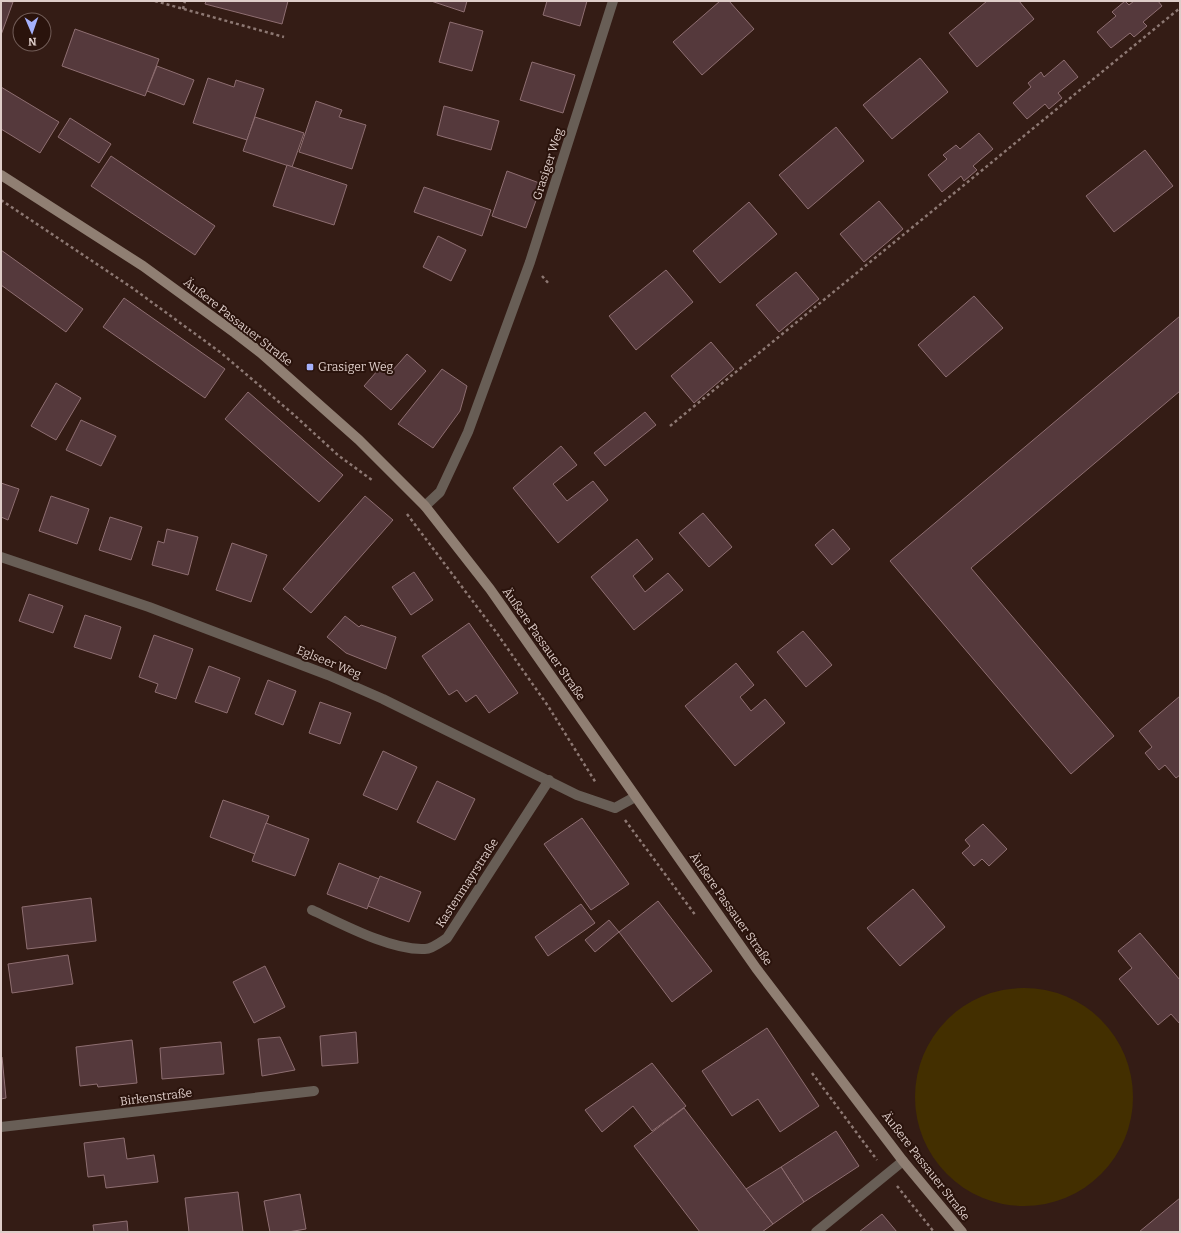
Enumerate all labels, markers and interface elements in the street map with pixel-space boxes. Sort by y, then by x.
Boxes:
north arrow [12,12,52,52]
text: N [27,35,37,48]
street label: Grasiger Weg [530,126,566,202]
street label: Äußere Passauer Straße [181,274,296,369]
place label: Grasiger Weg [318,360,393,374]
marker: Grasiger Weg [305,362,315,372]
street label: Äußere Passauer Straße [500,584,589,703]
street label: Eglseer Weg [295,643,364,681]
street label: Kastenmayrstraße [433,836,501,930]
street label: Äußere Passauer Straße [687,849,776,968]
street label: Birkenstraße [119,1086,193,1108]
street label: Äußere Passauer Straße [879,1108,974,1223]

